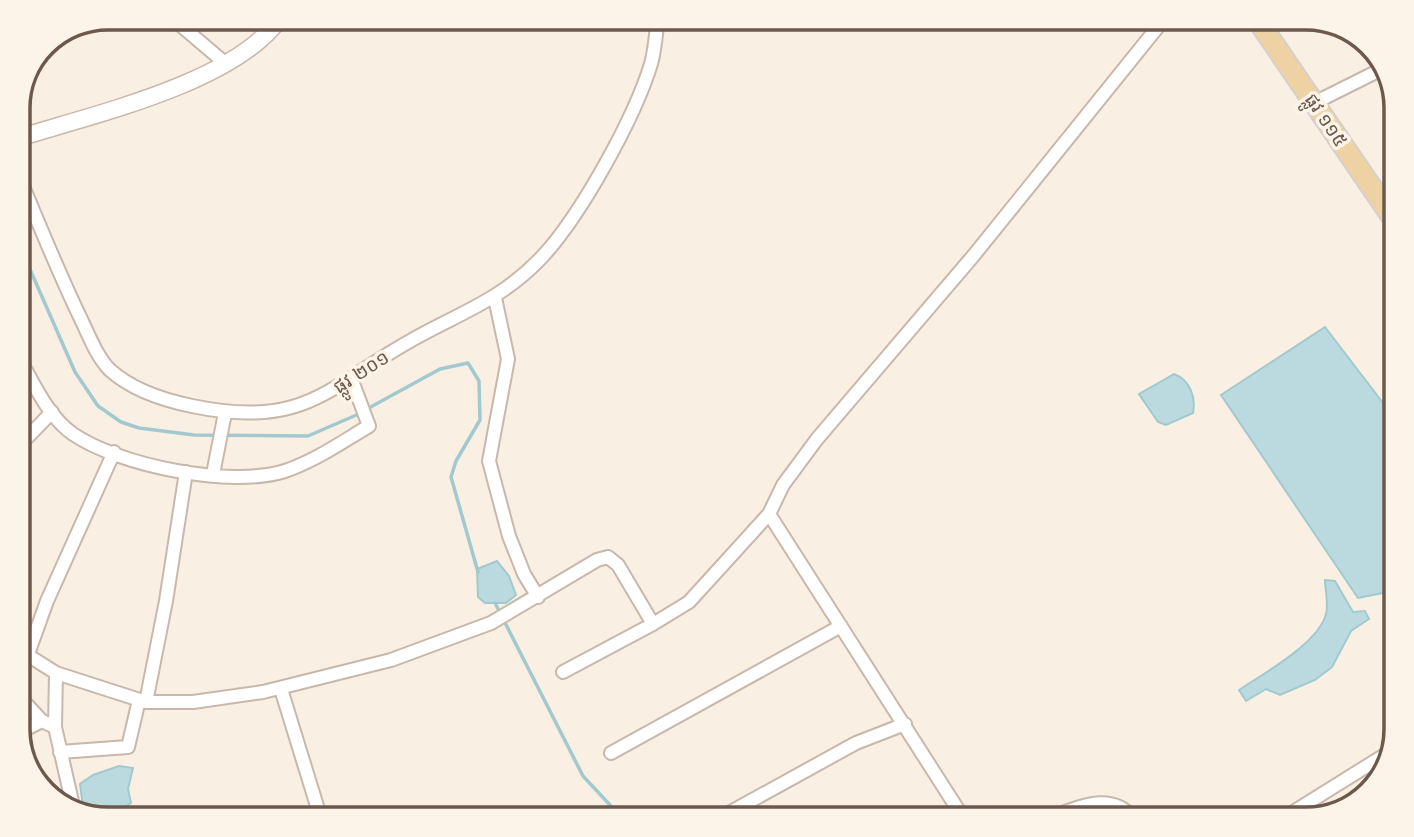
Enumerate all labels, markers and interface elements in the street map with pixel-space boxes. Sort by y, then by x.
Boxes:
street label: ផ្លូវ ១១៥ [1295,89,1351,154]
street label: ផ្លូវ ២០១ [329,346,396,403]

